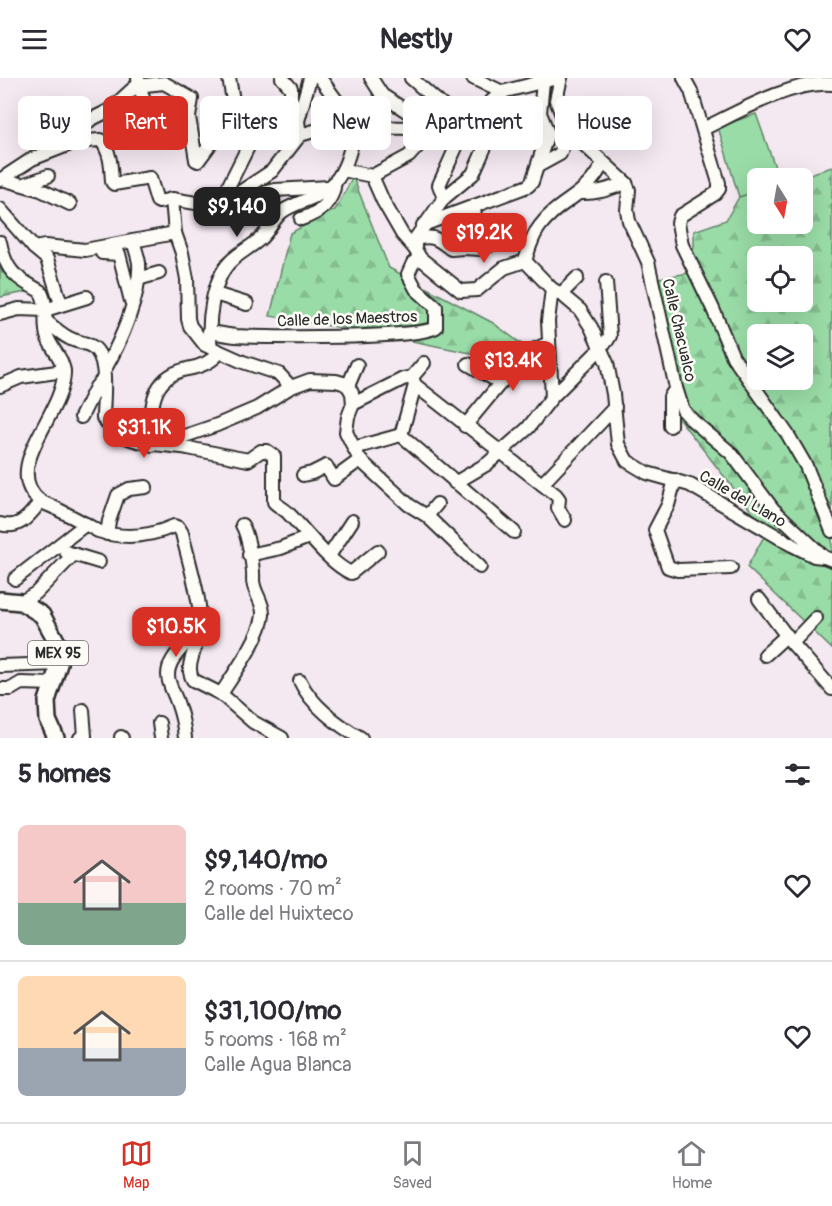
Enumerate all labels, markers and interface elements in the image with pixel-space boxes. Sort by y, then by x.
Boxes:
icon: menu [18,23,51,56]
text: Nestly [380,23,452,56]
icon: heart [781,23,814,56]
chip: Buy [18,96,91,150]
chip: Rent [103,96,188,150]
chip: Filters [200,96,299,150]
chip: New [311,96,391,150]
chip: Apartment [403,96,543,150]
chip: House [555,96,652,150]
north arrow [747,168,813,234]
map controls [747,168,813,390]
pin: $9,140 [188,187,286,238]
text: $9,140 [207,194,267,219]
pin: $19.2K [435,213,533,264]
text: $19.2K [456,220,512,245]
button: locate [747,246,813,312]
street label: Calle Chacualco [657,277,701,384]
street label: Calle de los Maestros [277,307,417,331]
button: layers [747,324,813,390]
pin: $13.4K [464,341,562,392]
text: $13.4K [484,348,542,373]
pin: $31.1K [95,408,193,459]
text: $31.1K [117,415,171,440]
street label: Calle del Llano [695,466,790,532]
pin: $10.5K [127,607,225,658]
text: $10.5K [146,614,206,639]
road number: MEX 95 [28,641,88,665]
text: 5 homes [18,758,111,790]
icon: filters [781,758,814,791]
text: $9,140/mo [204,844,327,876]
icon: home [66,849,138,921]
icon: heart [781,869,814,902]
text: 2 rooms · 70 m² [204,876,342,901]
text: Calle del Huixteco [204,901,353,926]
text: $31,100/mo [204,995,341,1027]
icon: home [66,1000,138,1072]
icon: heart [781,1020,814,1053]
text: 5 rooms · 168 m² [204,1027,347,1052]
text: Calle Agua Blanca [204,1052,352,1077]
tab: Map [120,1137,153,1193]
tab: Saved [392,1137,432,1193]
tab: Home [672,1137,712,1193]

